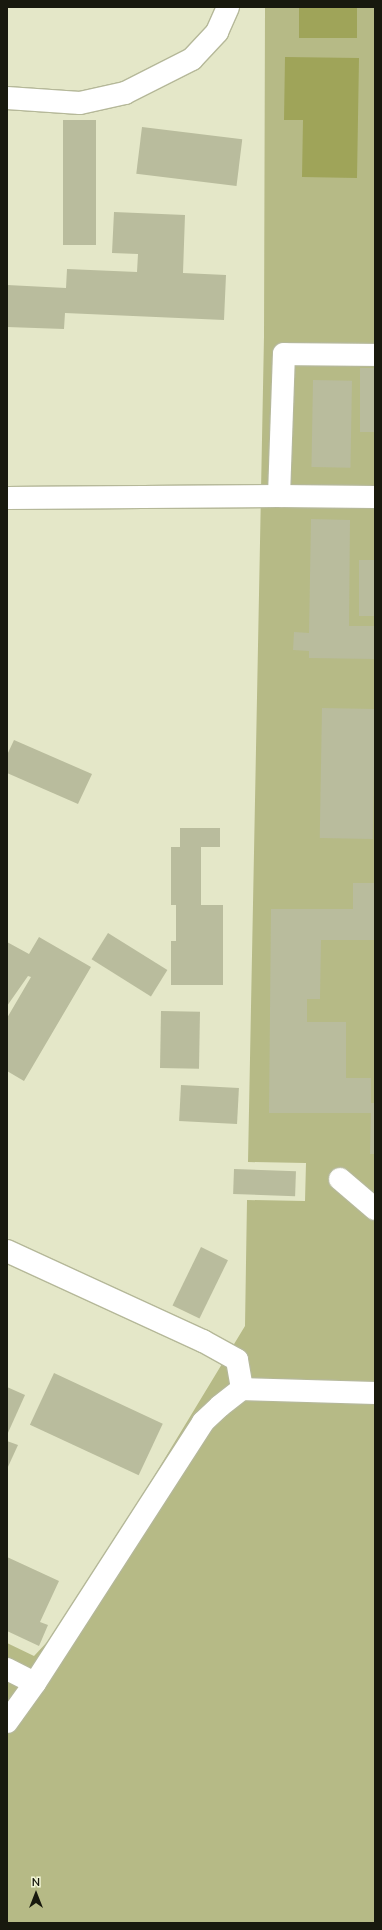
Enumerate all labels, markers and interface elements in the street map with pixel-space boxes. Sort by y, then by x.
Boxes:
north arrow [16,1874,56,1914]
text: N [32,1875,40,1889]

